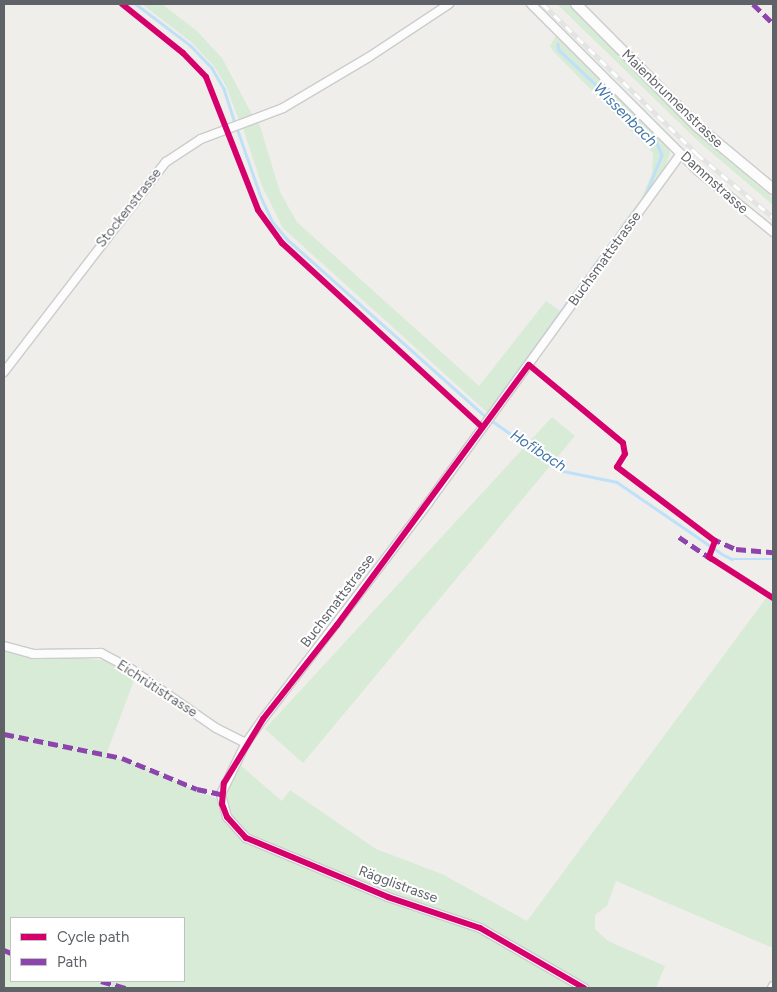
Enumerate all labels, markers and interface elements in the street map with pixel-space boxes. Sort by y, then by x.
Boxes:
street label: Maienbrunnenstrasse [618,46,726,152]
water label: Wissenbach [589,79,661,151]
street label: Dammstrasse [677,148,751,218]
street label: Stockenstrasse [93,165,165,251]
street label: Buchsmattstrasse [565,209,645,309]
water label: Hofibach [507,426,569,476]
street label: Buchsmattstrasse [298,551,378,651]
street label: Eichrütistrasse [114,657,200,721]
street label: Rägglistrasse [356,863,440,907]
legend [10,917,185,982]
text: Cycle path [57,928,129,946]
text: Path [57,953,87,971]

